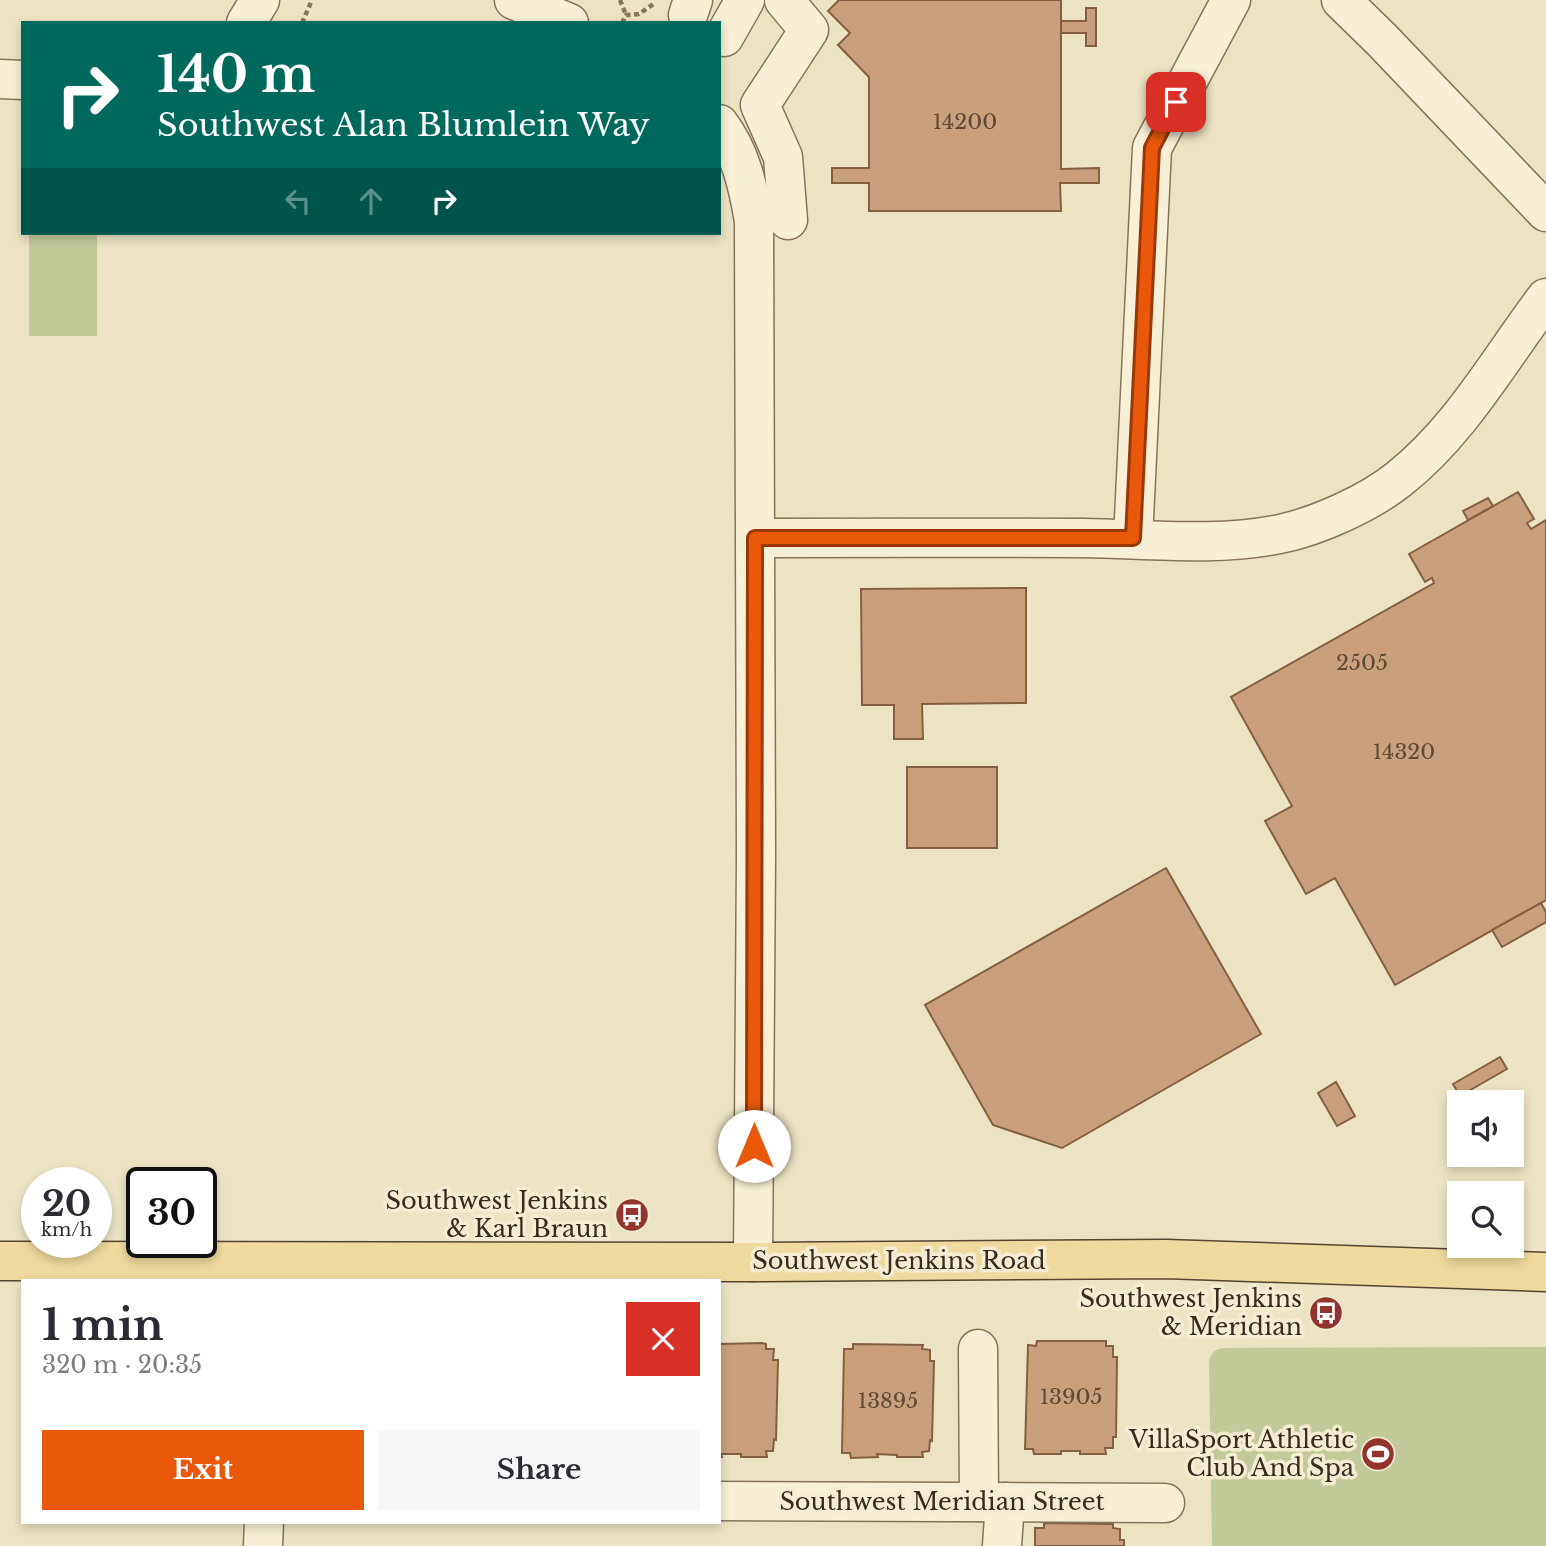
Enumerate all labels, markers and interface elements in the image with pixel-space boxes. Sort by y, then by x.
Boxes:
text: 140 m [157,44,315,105]
icon: right [42,49,133,140]
pin [1146,72,1206,132]
icon: arrive [1157,83,1195,121]
text: Southwest Alan Blumlein Way [157,105,650,145]
house number: 14200 [933,109,997,135]
icon: left [279,182,317,220]
icon: ahead [352,182,390,220]
icon: right [425,182,463,220]
house number: 2505 [1336,650,1388,676]
house number: 14320 [1373,739,1435,765]
map controls [1447,1090,1524,1258]
button: sound [1447,1090,1524,1167]
position arrow [717,1109,791,1183]
speed limit sign: 30 [126,1167,217,1258]
button: search [1447,1181,1524,1258]
text: 20 [42,1182,91,1225]
place label: Southwest Jenkins & Karl Braun [385,1186,608,1243]
bus stop icon: Southwest Jenkins & Karl Braun [613,1196,651,1234]
text: km/h [41,1219,92,1241]
street label: Southwest Jenkins Road [752,1246,1046,1275]
place label: Southwest Jenkins & Meridian [1079,1284,1302,1341]
bus stop icon: Southwest Jenkins & Meridian [1307,1294,1345,1332]
text: 1 min [42,1299,164,1351]
button: close [626,1302,700,1376]
text: 320 m · 20:35 [42,1351,202,1379]
house number: 13905 [1040,1384,1102,1410]
house number: 13895 [858,1388,918,1414]
place label: VillaSport Athletic Club And Spa [1128,1425,1355,1482]
button: Exit [42,1430,364,1510]
button: Share [378,1430,700,1510]
sports icon: VillaSport Athletic Club And Spa [1359,1435,1397,1473]
street label: Southwest Meridian Street [779,1487,1105,1516]

